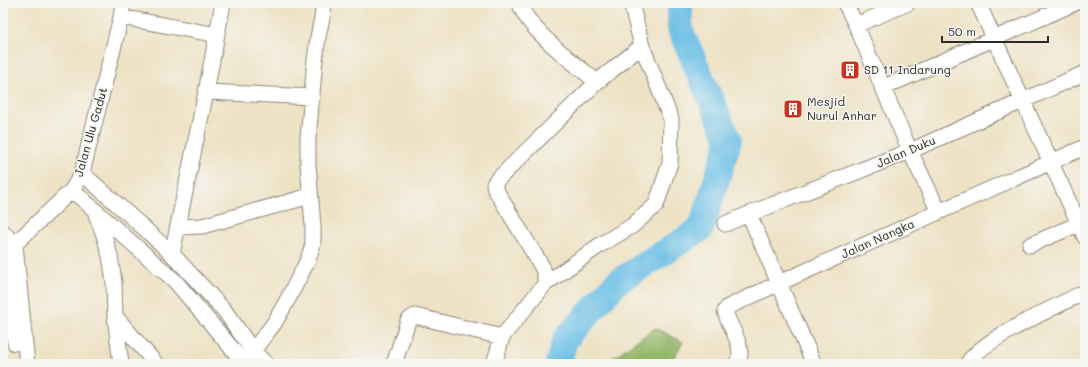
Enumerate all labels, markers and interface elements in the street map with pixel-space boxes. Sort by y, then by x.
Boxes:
scale bar [942,18,1048,44]
text: 50 m [948,23,976,39]
building icon: SD 11 Indarung [839,59,861,81]
place label: SD 11 Indarung [864,61,951,77]
street label: Jalan Ulu Gadut [70,85,110,178]
place label: Mesjid Nurul Anhar [807,93,877,123]
building icon: Mesjid Nurul Anhar [782,98,804,120]
street label: Jalan Duku [874,131,938,171]
street label: Jalan Nangka [838,215,917,261]

